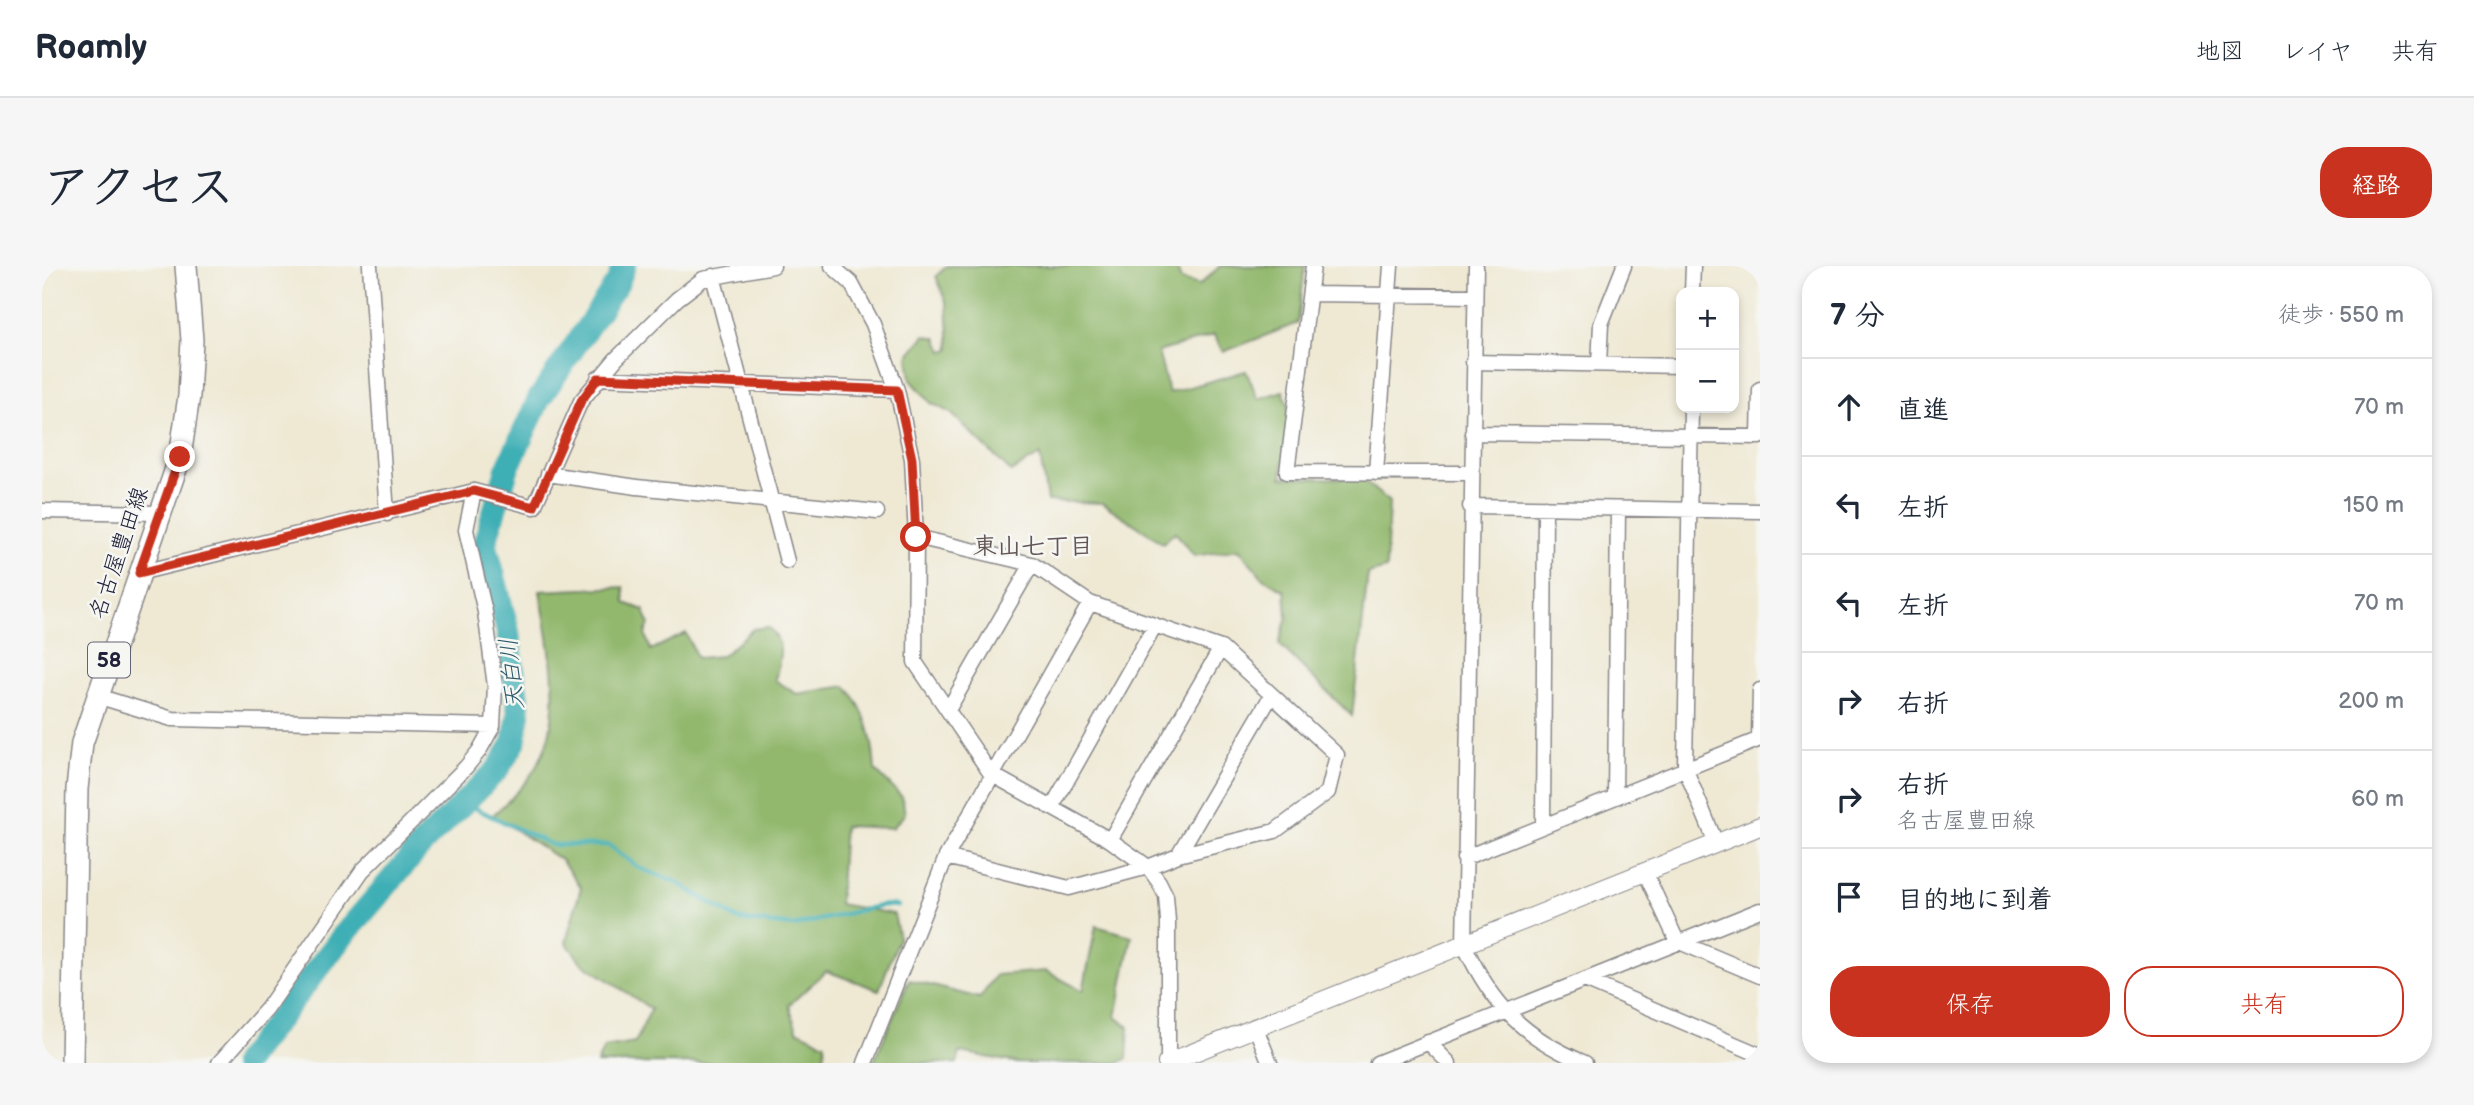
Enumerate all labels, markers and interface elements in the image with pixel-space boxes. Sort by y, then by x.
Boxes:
text: Roamly [35,28,147,68]
text: 地図 [2196,37,2244,66]
text: レイヤ [2282,37,2353,66]
text: 共有 [2391,37,2439,66]
button: 経路 [2320,147,2432,218]
text: アクセス [42,159,235,218]
map controls [1676,287,1739,413]
button: + [1676,287,1739,350]
text: 7 分 [1830,298,1885,334]
text: 徒歩 · 550 m [2278,301,2404,329]
button: − [1676,350,1739,413]
icon: ahead [1830,388,1868,426]
text: 70 m [2354,393,2404,421]
text: 直進 [1897,395,1949,426]
route end [164,441,195,472]
street label: 名古屋豊田線 [83,483,155,623]
icon: left [1830,486,1868,524]
text: 150 m [2343,491,2404,519]
text: 左折 [1897,493,1949,524]
route start [900,521,931,552]
district label: 東山七丁目 [973,532,1093,561]
icon: left [1830,584,1868,622]
text: 70 m [2354,589,2404,617]
text: 左折 [1897,591,1949,622]
water label: 天白川 [494,637,530,711]
road number: 58 [88,642,130,678]
icon: right [1830,682,1868,720]
text: 200 m [2338,687,2404,715]
text: 右折 [1897,689,1949,720]
text: 右折 [1897,770,1949,801]
icon: right [1830,780,1868,818]
text: 60 m [2351,785,2404,813]
text: 名古屋豊田線 [1897,807,2035,835]
icon: arrive [1830,878,1868,916]
text: 目的地に到着 [1897,885,2053,916]
button: 保存 [1830,966,2110,1037]
button: 共有 [2124,966,2404,1037]

